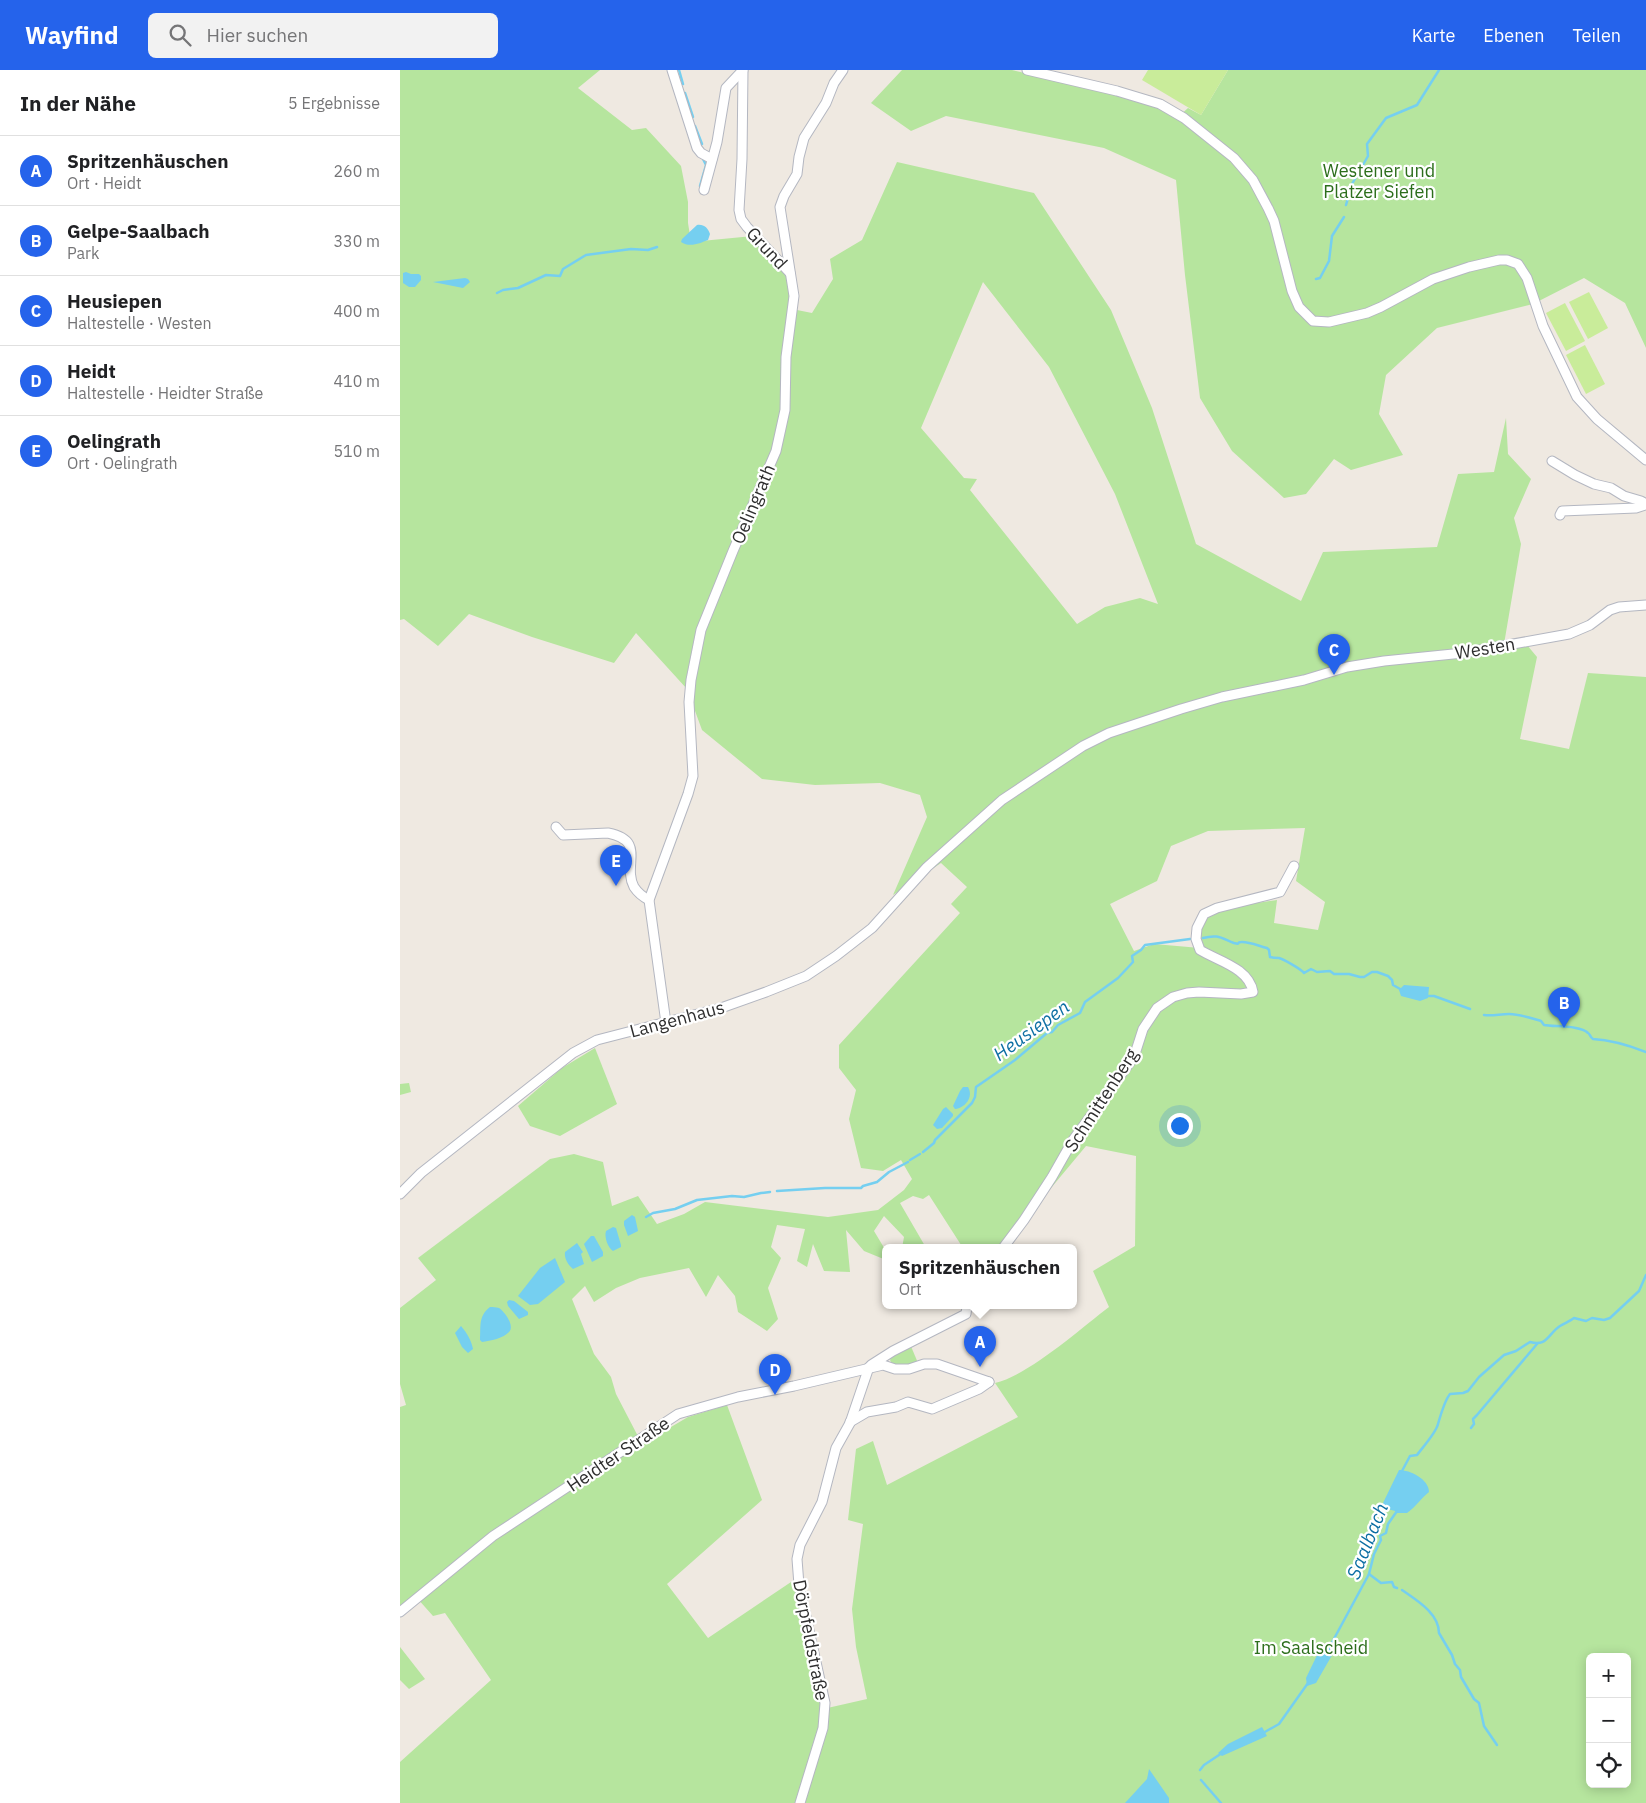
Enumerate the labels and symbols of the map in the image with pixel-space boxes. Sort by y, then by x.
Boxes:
park label: Westener und Platzer Siefen [1323,159,1435,203]
street label: Grund [742,222,792,274]
street label: Oelingrath [726,461,780,547]
street label: Westen [1453,632,1517,664]
pin: C [1318,634,1350,675]
pin: E [600,845,632,886]
pin: B [1548,987,1580,1028]
water label: Heusiepen [988,994,1074,1066]
street label: Langenhaus [627,995,727,1043]
street label: Schmittenberg [1059,1044,1143,1156]
your location [1167,1113,1193,1139]
pin: A [964,1326,996,1367]
pin: D [759,1354,791,1395]
street label: Heidter Straße [562,1411,674,1497]
water label: Saalbach [1341,1499,1393,1583]
street label: Dörpfeldstraße [788,1578,834,1702]
park label: Im Saalscheid [1254,1636,1368,1659]

